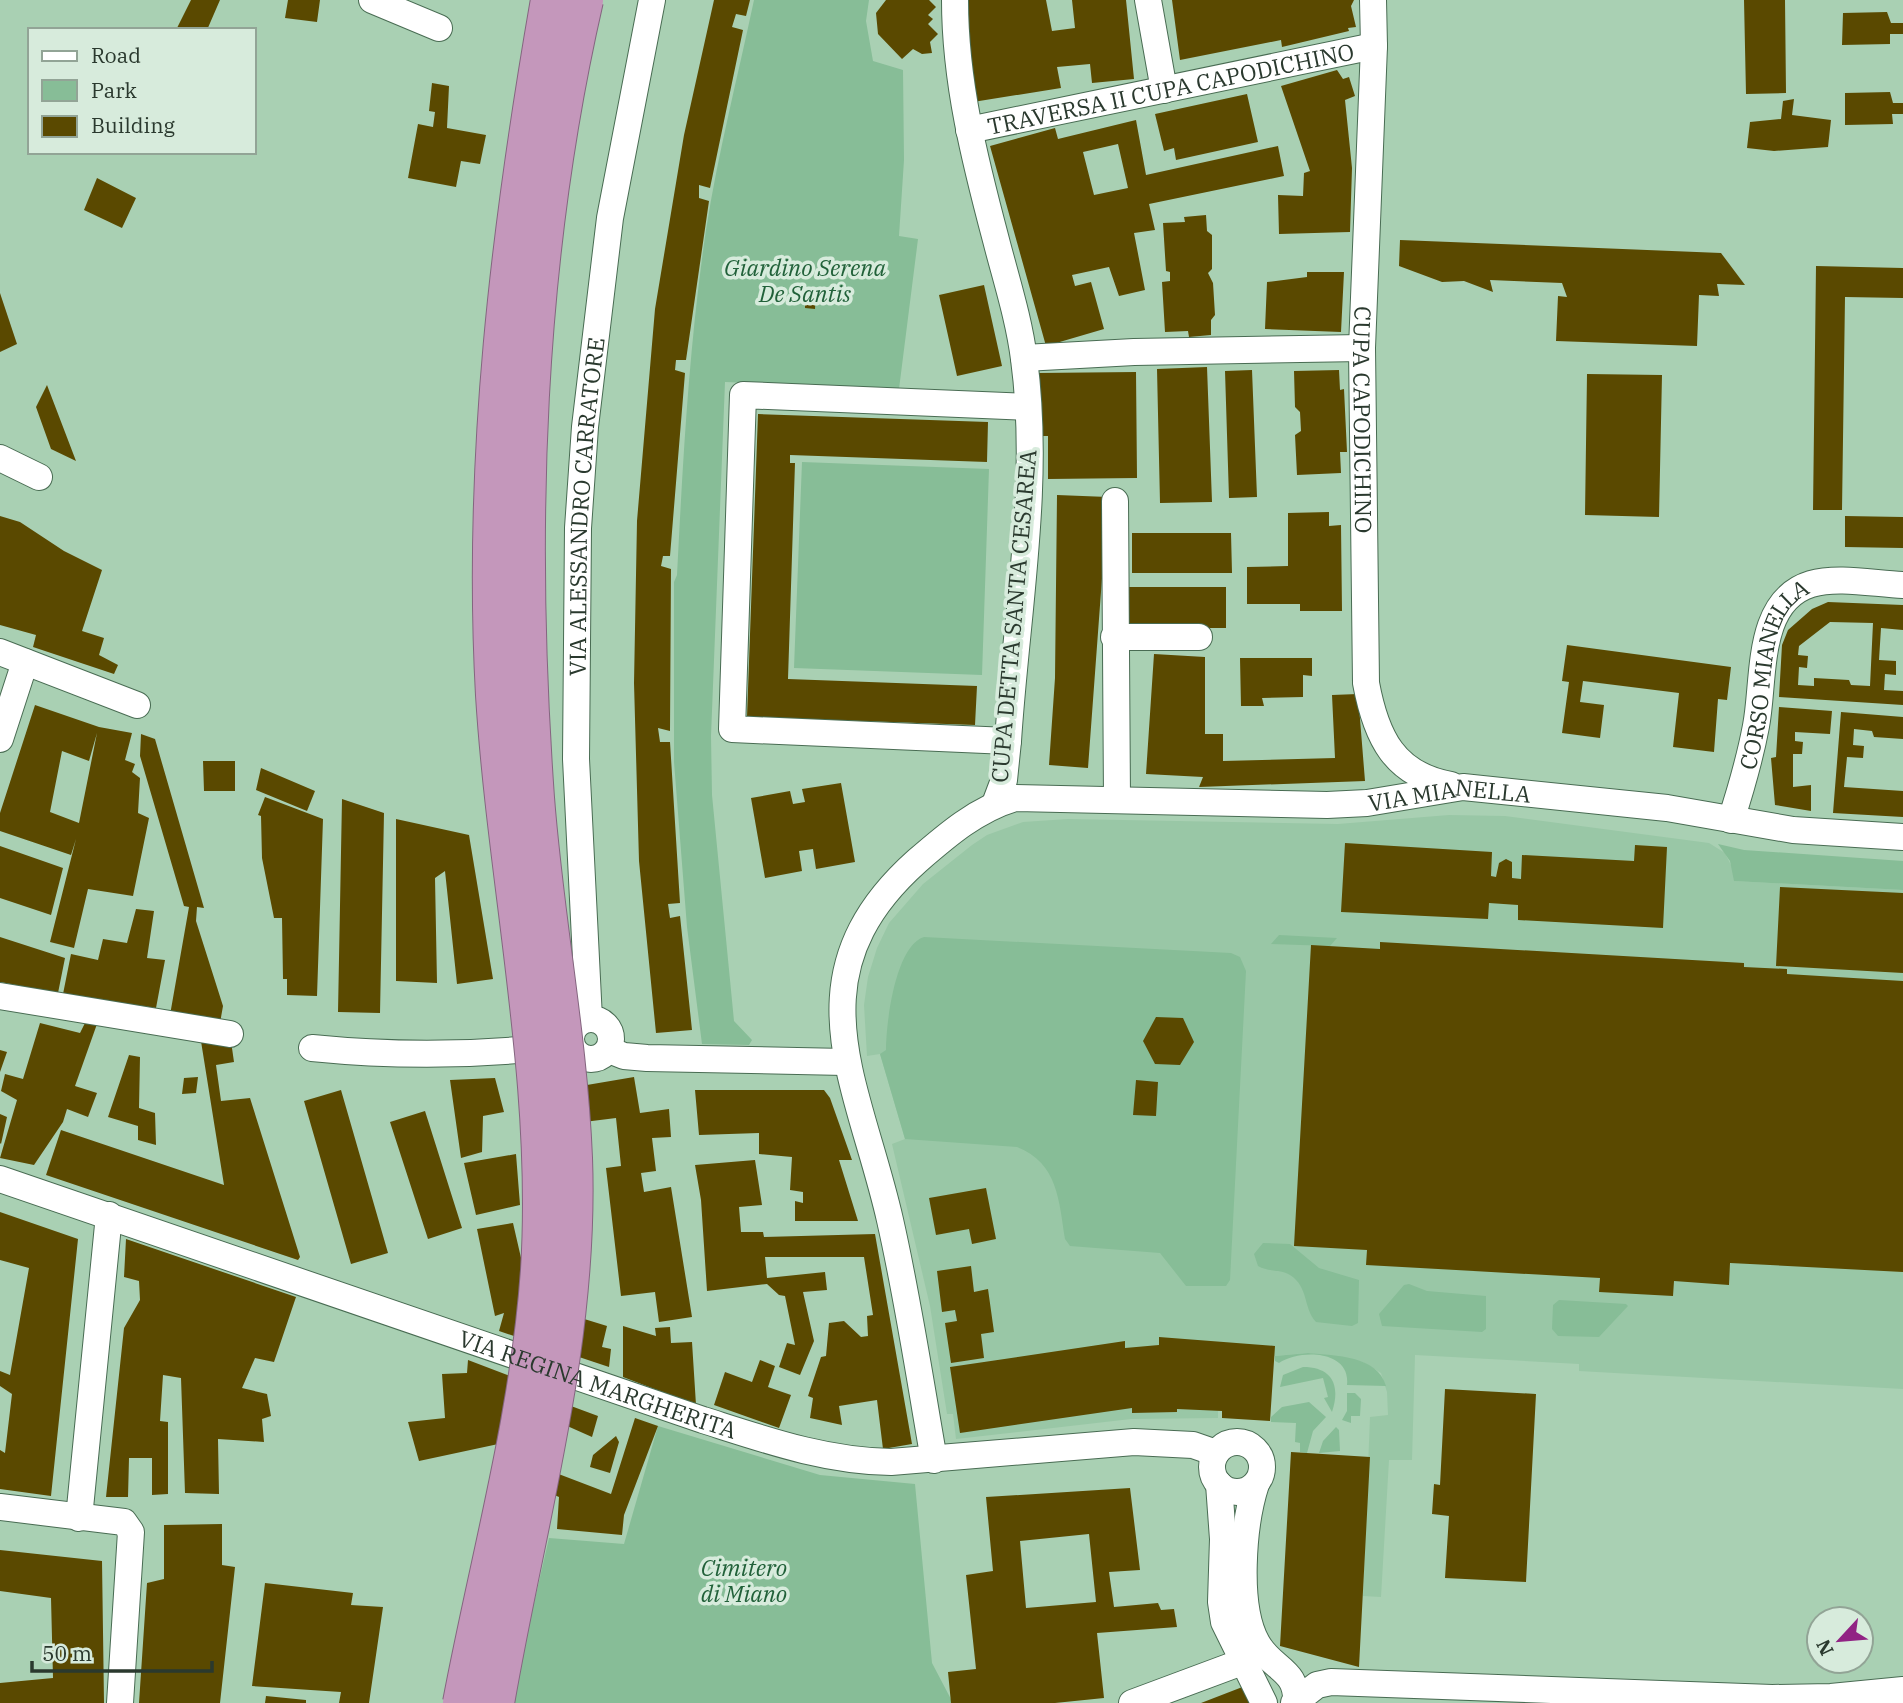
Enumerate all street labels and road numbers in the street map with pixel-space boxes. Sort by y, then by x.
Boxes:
street label: TRAVERSA II CUPA CAPODICHINO [985,36,1357,141]
street label: CUPA CAPODICHINO [1347,306,1379,533]
street label: VIA ALESSANDRO CARRATORE [562,336,611,676]
street label: CUPA DETTA SANTA CESAREA [983,448,1043,784]
street label: CORSO MIANELLA [1732,572,1814,773]
street label: VIA MIANELLA [1366,771,1533,818]
street label: VIA REGINA MARGHERITA [455,1323,741,1445]

